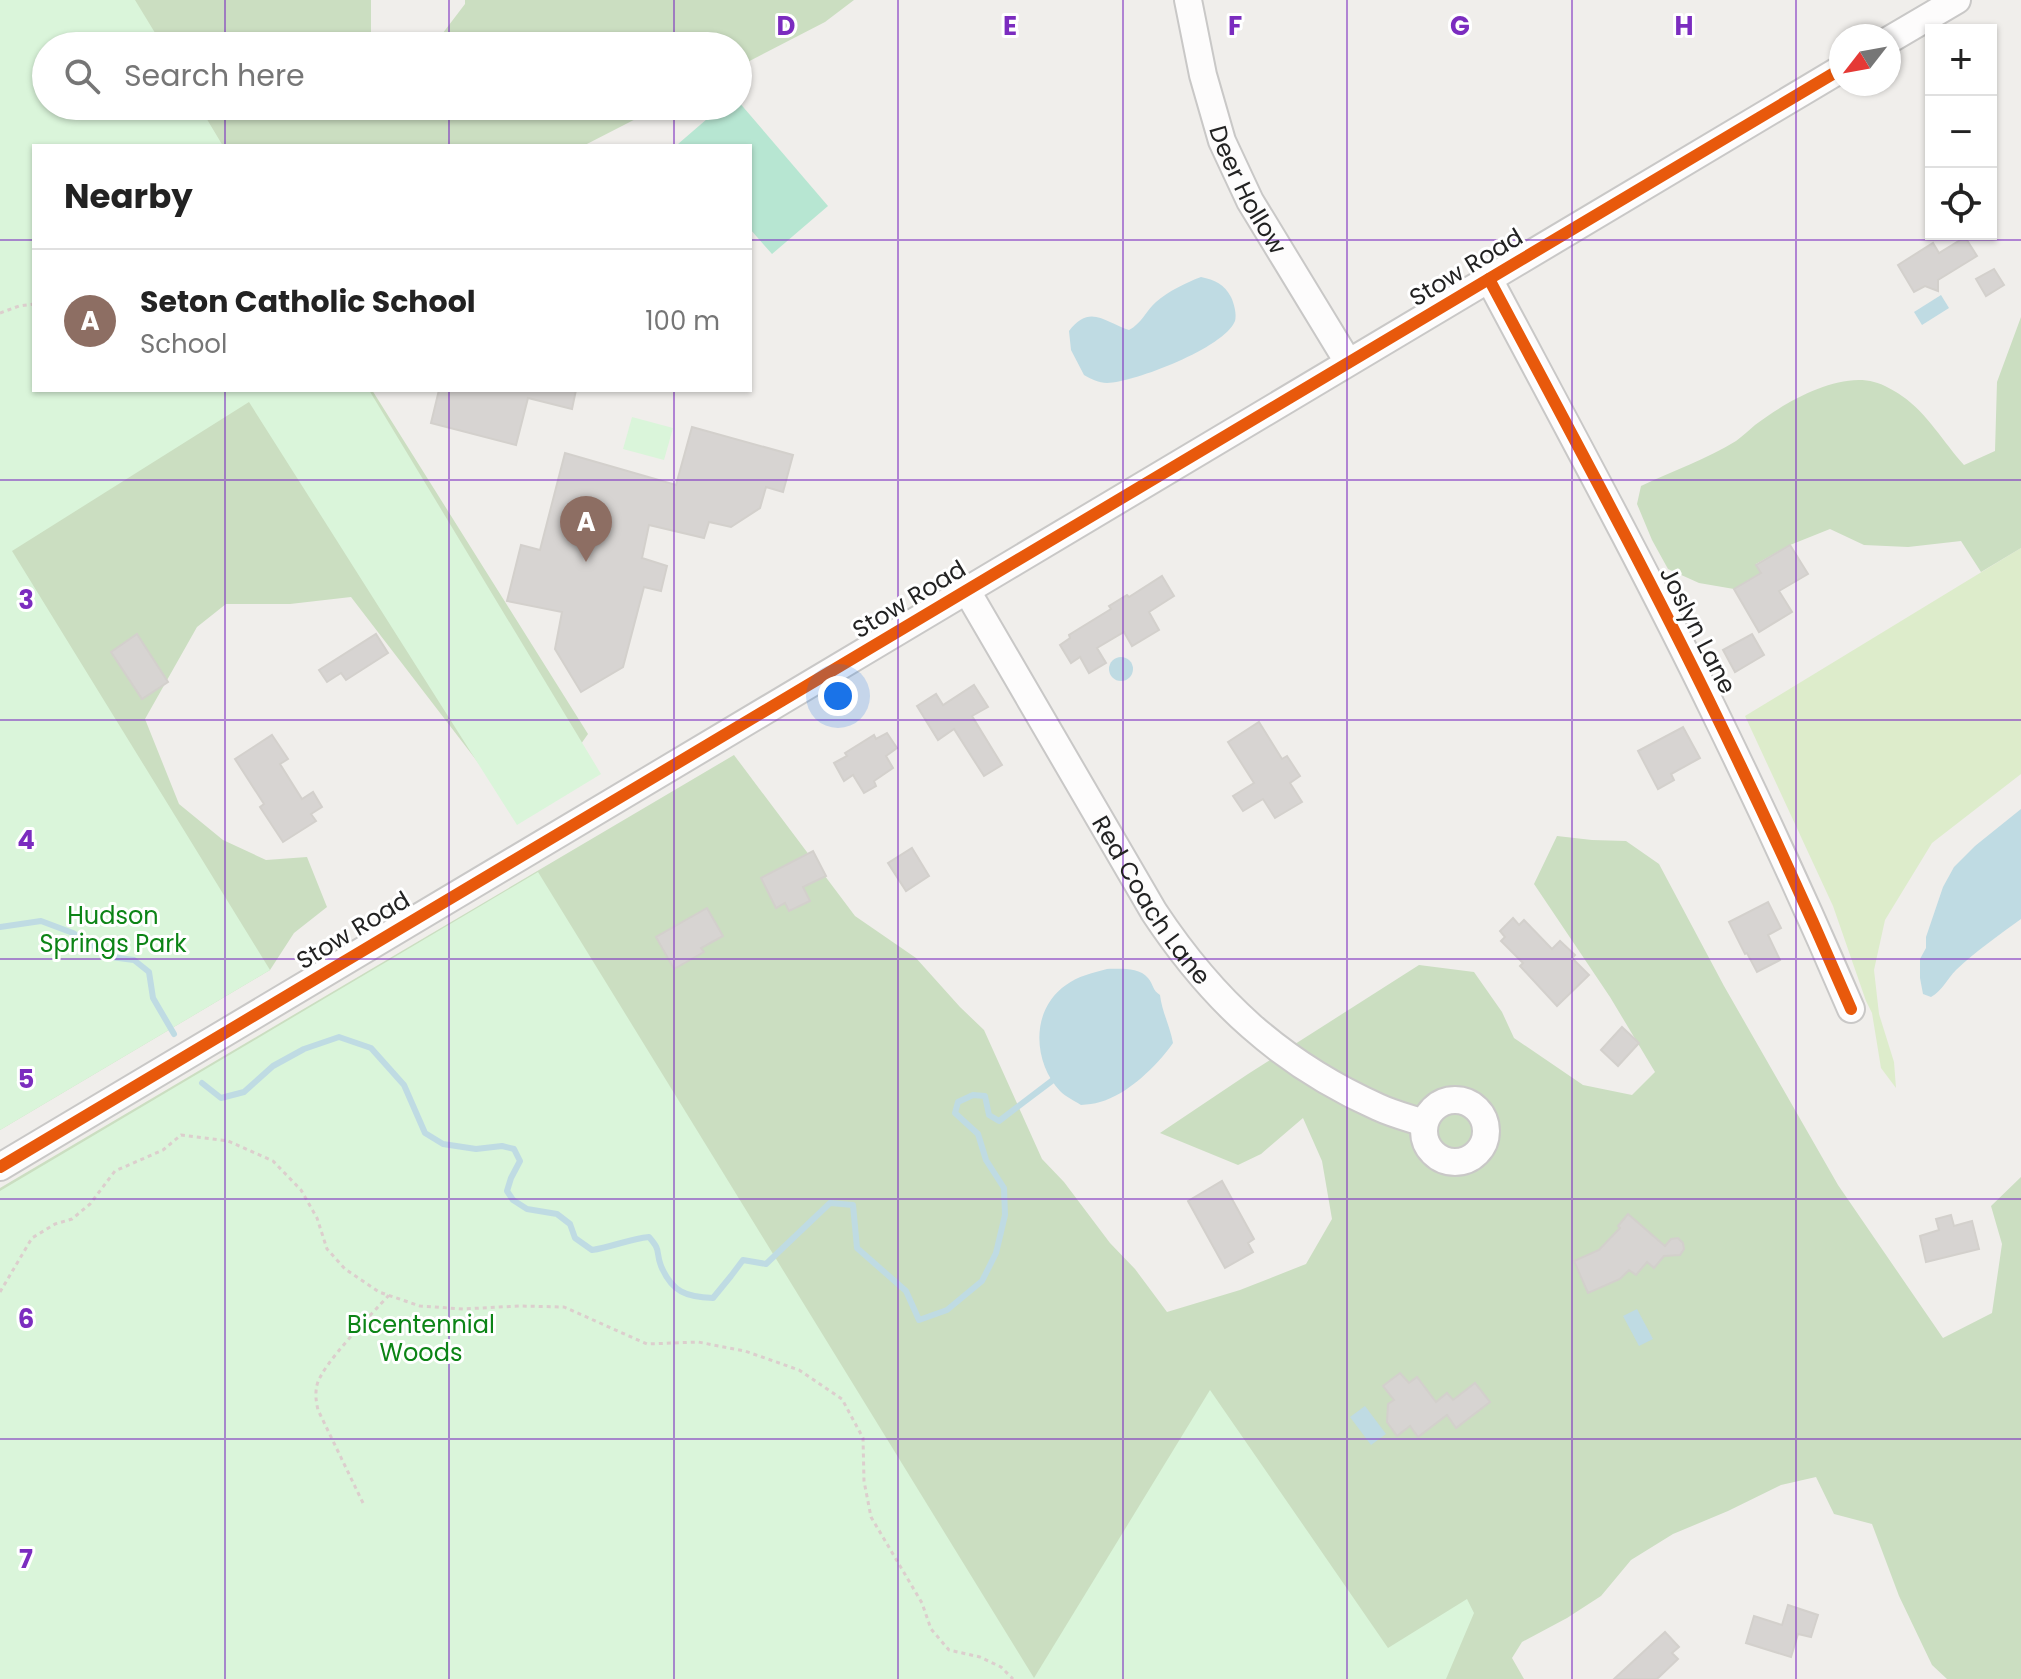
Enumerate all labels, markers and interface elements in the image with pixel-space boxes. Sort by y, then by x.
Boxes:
text: D [777,8,796,44]
text: E [1003,8,1017,44]
text: F [1228,8,1242,44]
text: G [1450,8,1470,44]
text: H [1674,8,1694,44]
north arrow [1829,24,1901,96]
map controls [1925,24,1997,240]
button: + [1925,24,1997,96]
search box [32,32,752,120]
icon: search [60,54,104,98]
text: Search here [124,54,305,97]
button: − [1925,96,1997,168]
street label: Deer Hollow [1202,121,1295,260]
button: locate [1925,168,1997,240]
text: Nearby [64,172,193,220]
street label: Stow Road [1403,220,1529,314]
text: Seton Catholic School [140,280,476,323]
text: A [80,303,100,339]
text: 100 m [645,303,720,339]
text: School [140,326,227,362]
pin: A [560,496,612,562]
street label: Stow Road [846,552,972,646]
street label: Joslyn Lane [1652,561,1744,699]
text: 3 [18,582,34,618]
your location [818,676,858,716]
street label: Red Coach Lane [1085,809,1219,991]
text: 4 [17,822,35,858]
street label: Stow Road [290,883,416,977]
park label: Hudson Springs Park [39,899,187,960]
text: 5 [18,1061,34,1097]
text: 6 [18,1301,34,1337]
park label: Bicentennial Woods [347,1308,495,1369]
text: 7 [19,1541,33,1577]

